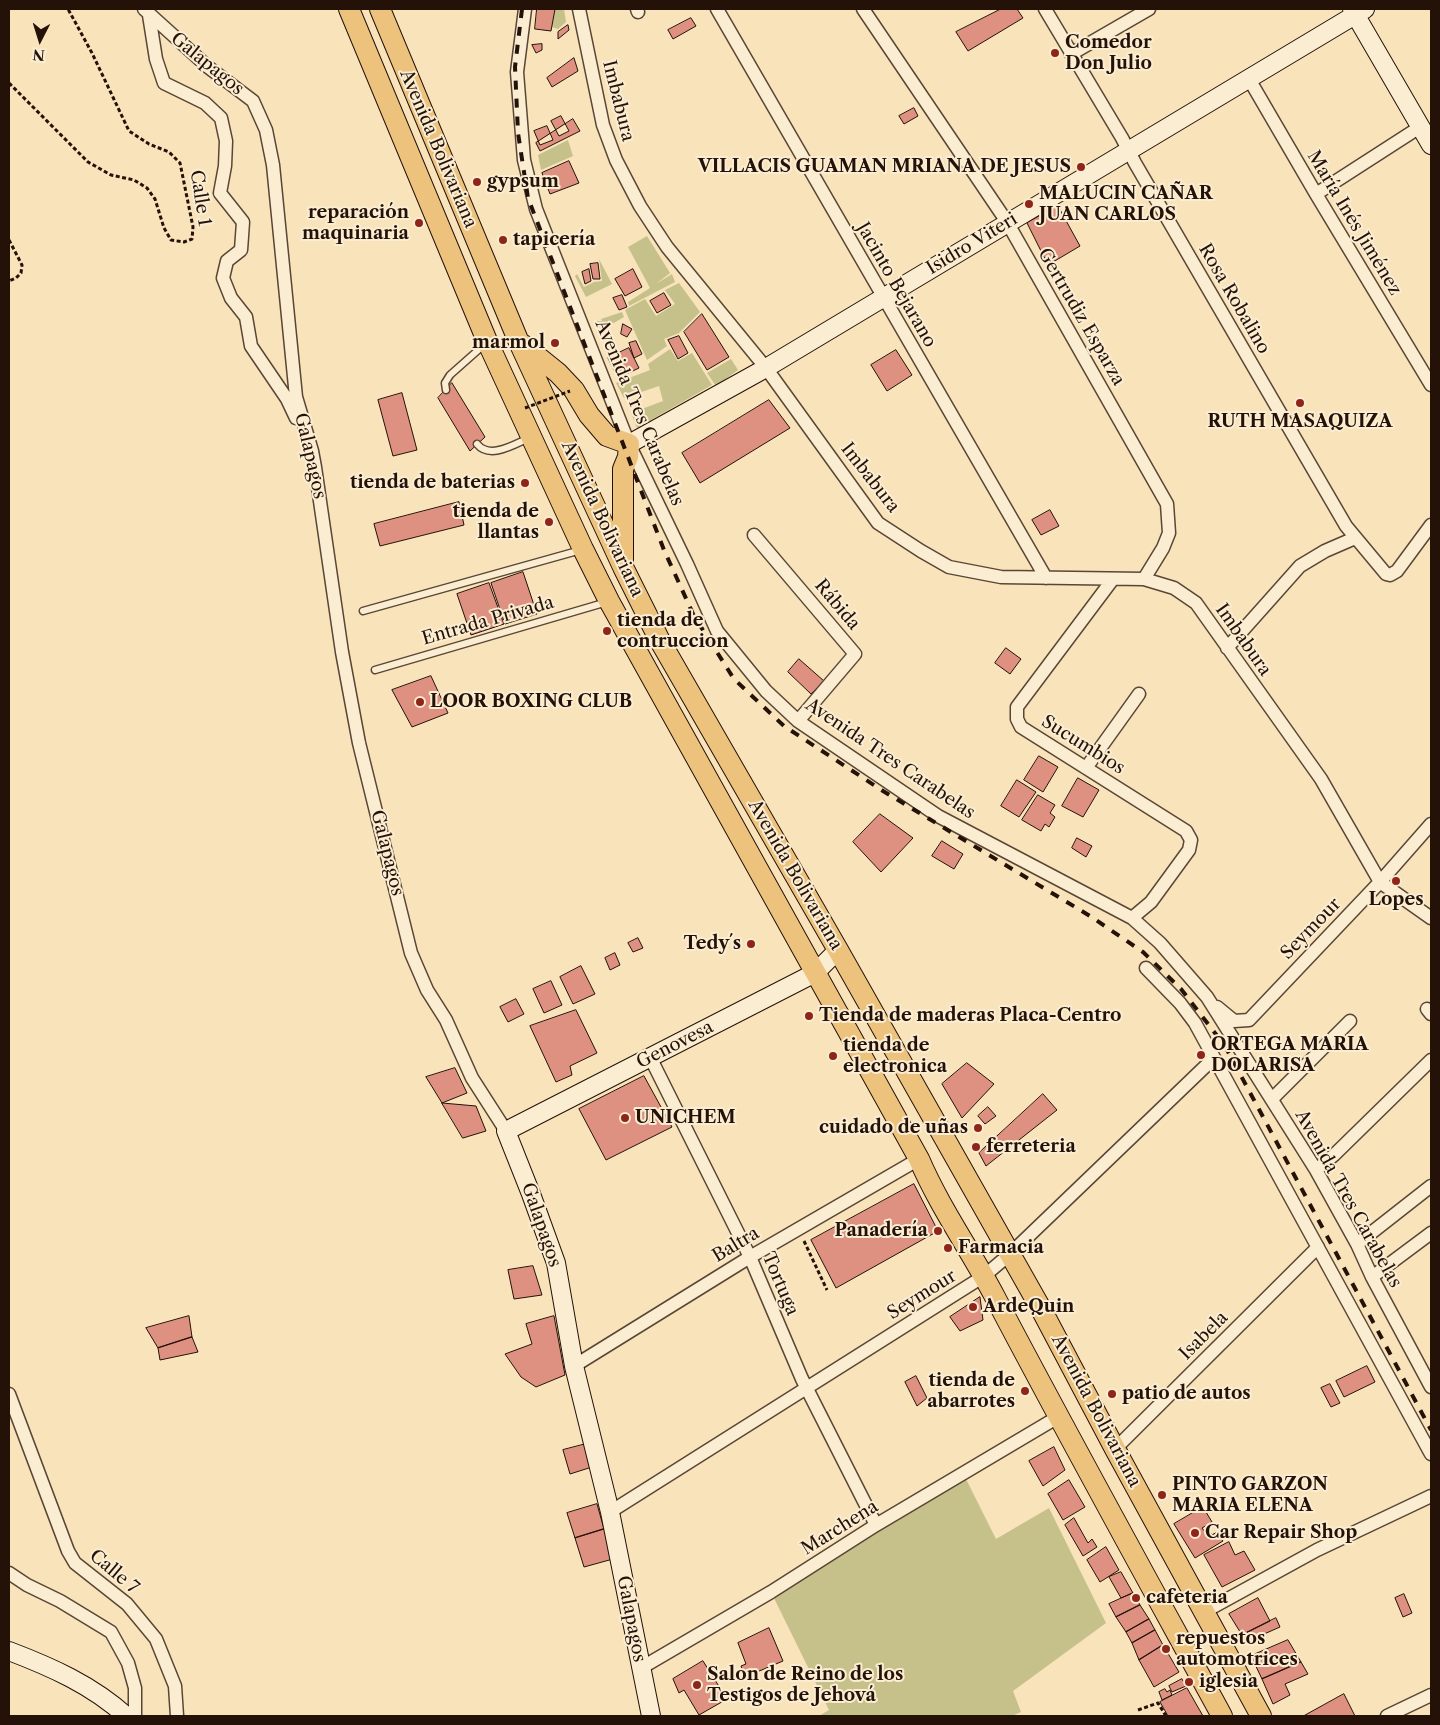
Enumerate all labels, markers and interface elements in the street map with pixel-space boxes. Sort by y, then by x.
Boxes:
north arrow [15,15,65,65]
street label: Galapagos [166,28,248,100]
place label: Comedor Don Julio [1065,32,1152,74]
text: N [32,45,46,64]
marker: Comedor Don Julio [1049,47,1061,59]
street label: Imbabura [598,58,638,144]
street label: Avenida Bolivariana [395,67,481,231]
street label: María Inés Jiménez [1302,147,1406,299]
place label: VILLACIS GUAMAN MRIANA DE JESUS [698,156,1071,178]
marker: VILLACIS GUAMAN MRIANA DE JESUS [1075,161,1087,173]
street label: Calle 1 [185,168,215,228]
place label: gypsum [487,171,559,193]
marker: gypsum [471,176,483,188]
place label: MALUCIN CAÑAR JUAN CARLOS [1039,183,1213,225]
marker: MALUCIN CAÑAR JUAN CARLOS [1023,198,1035,210]
place label: reparación maquinaria [302,202,409,244]
street label: Isidro Viteri [923,208,1021,280]
marker: reparación maquinaria [413,217,425,229]
street label: Jacinto Bejarano [852,219,940,351]
place label: tapicería [513,229,595,251]
marker: tapicería [497,234,509,246]
street label: Rosa Robalino [1194,240,1274,358]
street label: Gertrudiz Esparza [1033,245,1129,389]
street label: Avenida Tres Carabelas [590,317,688,509]
place label: marmol [472,332,545,354]
marker: marmol [549,337,561,349]
marker: RUTH MASAQUIZA [1294,397,1306,409]
street label: Galapagos [290,411,330,501]
place label: RUTH MASAQUIZA [1208,411,1392,433]
street label: Avenida Bolivariana [556,437,648,601]
street label: Imbabura [836,439,904,517]
place label: tienda de baterias [350,472,515,494]
marker: tienda de baterias [519,477,531,489]
place label: tienda de llantas [453,501,539,544]
marker: tienda de llantas [543,516,555,528]
street label: Rábida [810,575,864,635]
street label: Entrada Privada [420,592,556,650]
street label: Imbabura [1210,600,1276,680]
place label: tienda de contruccion [617,610,729,652]
marker: tienda de contruccion [601,625,613,637]
place label: LOOR BOXING CLUB [430,691,632,713]
street label: Avenida Tres Carabelas [801,694,979,824]
marker: LOOR BOXING CLUB [414,696,426,708]
street label: Sucumbios [1037,711,1129,779]
street label: Avenida Bolivariana [743,796,847,954]
street label: Galapagos [366,808,408,898]
marker: Lopes [1390,875,1402,887]
place label: Lopes [1368,889,1424,911]
street label: Seymour [1276,894,1346,964]
place label: Tedy´s [683,933,741,955]
marker: Tedy´s [745,938,757,950]
place label: Tienda de maderas Placa-Centro [819,1005,1121,1027]
marker: Tienda de maderas Placa-Centro [803,1010,815,1022]
street label: Genovesa [633,1017,717,1073]
place label: ORTEGA MARIA DOLARISA [1211,1034,1368,1076]
place label: tienda de electronica [843,1035,947,1078]
marker: ORTEGA MARIA DOLARISA [1195,1049,1207,1061]
marker: tienda de electronica [827,1050,839,1062]
street label: Avenida Tres Carabelas [1290,1106,1406,1292]
place label: UNICHEM [635,1107,736,1129]
marker: UNICHEM [619,1112,631,1124]
place label: cuidado de uñas [819,1117,968,1139]
marker: cuidado de uñas [972,1122,984,1134]
place label: ferreteria [986,1136,1076,1158]
marker: ferreteria [970,1141,982,1153]
street label: Galapagos [517,1180,565,1270]
place label: Panadería [834,1220,928,1242]
street label: Baltra [709,1223,763,1267]
marker: Panadería [932,1225,944,1237]
place label: Farmacia [958,1237,1044,1259]
marker: Farmacia [942,1242,954,1254]
street label: Tortuga [757,1249,803,1319]
street label: Seymour [884,1265,960,1325]
place label: ArdeQuin [983,1296,1074,1318]
marker: ArdeQuin [967,1301,979,1313]
street label: Isabela [1175,1307,1233,1365]
street label: Avenida Bolivariana [1047,1331,1145,1491]
place label: tienda de abarrotes [927,1370,1015,1412]
place label: patio de autos [1122,1383,1251,1405]
marker: tienda de abarrotes [1019,1385,1031,1397]
marker: patio de autos [1106,1388,1118,1400]
place label: PINTO GARZON MARIA ELENA [1172,1474,1328,1516]
marker: PINTO GARZON MARIA ELENA [1156,1489,1168,1501]
street label: Marchena [798,1496,882,1560]
place label: Car Repair Shop [1205,1522,1357,1544]
marker: Car Repair Shop [1189,1527,1201,1539]
street label: Calle 7 [85,1545,143,1599]
street label: Galapagos [612,1574,650,1664]
place label: cafeteria [1146,1587,1228,1609]
marker: cafeteria [1130,1592,1142,1604]
place label: repuestos automotrices [1176,1628,1298,1670]
marker: repuestos automotrices [1160,1643,1172,1655]
place label: Salon de Reino de los Testigos de Jehová [707,1664,903,1706]
place label: iglesia [1199,1671,1258,1693]
marker: iglesia [1183,1676,1195,1688]
marker: Salon de Reino de los Testigos de Jehová [691,1679,703,1691]

